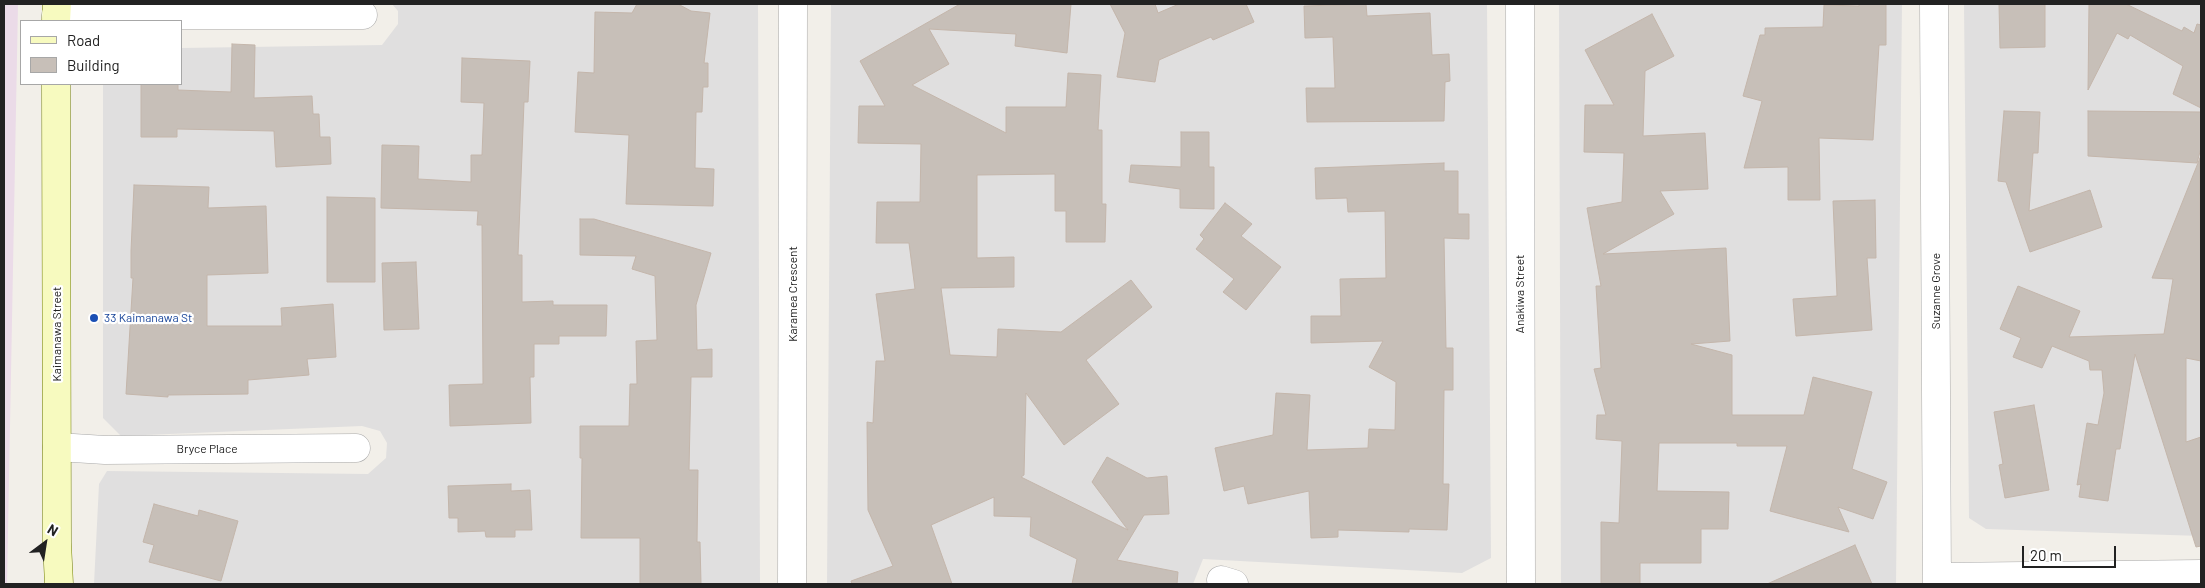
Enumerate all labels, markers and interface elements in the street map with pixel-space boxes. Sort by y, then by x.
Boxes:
legend [20,20,182,85]
text: Road [67,31,100,49]
text: Building [67,56,120,74]
street label: Karamea Crescent [786,246,800,342]
street label: Suzanne Grove [1929,253,1943,329]
street label: Anakiwa Street [1513,255,1527,333]
street label: Kaimanawa Street [50,287,64,381]
place label: 33 Kaimanawa St [104,311,192,325]
marker: 33 Kaimanawa St [88,312,100,324]
street label: Bryce Place [176,442,238,456]
north arrow [20,518,70,568]
text: N [45,520,61,539]
scale bar [2025,536,2119,568]
text: 20 m [2030,546,2062,564]

